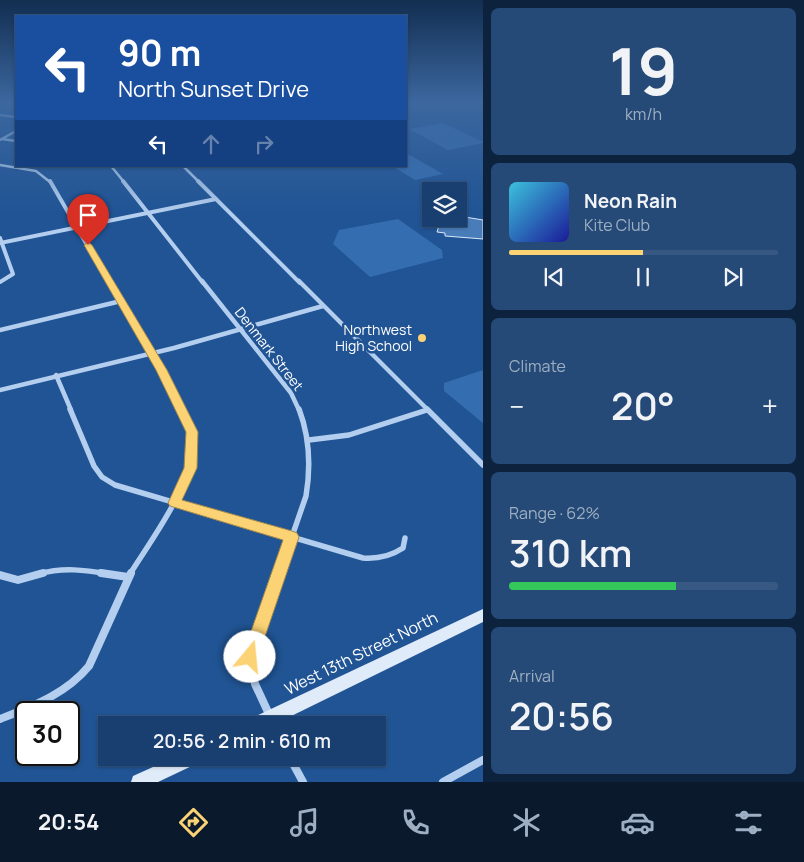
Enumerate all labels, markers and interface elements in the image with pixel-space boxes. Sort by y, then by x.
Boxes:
text: 19 [609,26,678,115]
text: 90 m [118,29,201,77]
icon: left [35,35,100,100]
text: North Sunset Drive [118,74,309,104]
text: km/h [625,103,662,125]
icon: left [144,130,172,158]
icon: ahead [197,130,225,158]
icon: right [250,130,278,158]
map controls [422,182,467,227]
button: layers [422,182,467,227]
text: Neon Rain [584,188,677,214]
pin [67,194,109,245]
icon: arrive [74,201,102,229]
text: Kite Club [584,214,650,236]
icon: previous [540,263,568,291]
icon: pause [629,263,657,291]
icon: next [719,263,747,291]
street label: Denmark Street [231,303,308,395]
place label: Northwest High School [335,320,412,355]
marker: Northwest High School [416,332,428,344]
text: Climate [509,355,566,377]
text: 20° [611,379,675,431]
text: − [509,387,524,425]
text: + [762,387,778,425]
text: Range · 62% [509,502,600,524]
text: 310 km [509,526,632,578]
street label: West 13th Street North [281,606,441,700]
position arrow [223,630,275,682]
text: Arrival [509,665,555,687]
text: 20:56 [509,689,614,741]
speed limit sign: 30 [15,701,80,766]
text: 20:56 · 2 min · 610 m [153,728,331,754]
icon: directions [176,805,211,840]
icon: music [287,805,322,840]
icon: phone [398,805,433,840]
icon: climate [509,805,544,840]
icon: car [620,805,655,840]
icon: filters [731,805,766,840]
text: 20:54 [38,807,99,837]

